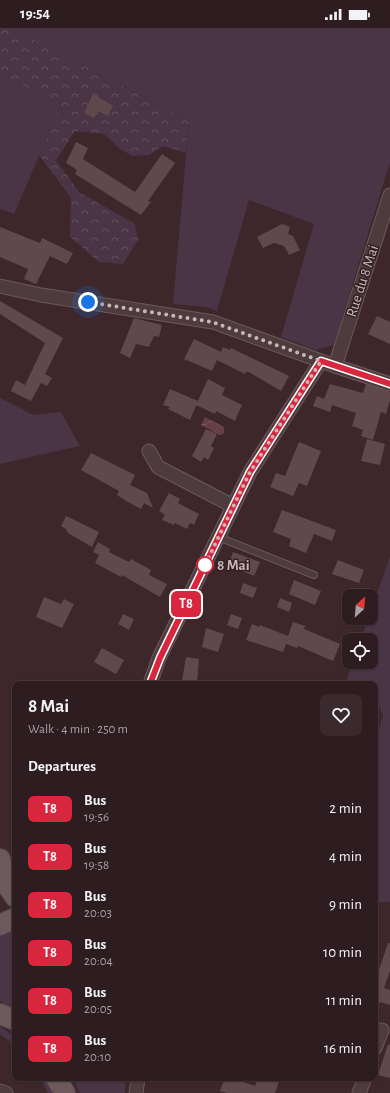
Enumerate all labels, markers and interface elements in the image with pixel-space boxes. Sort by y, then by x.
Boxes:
text: 19:54 [20,6,50,21]
street label: Rue du 8 Mai [344,243,381,319]
your location [78,292,98,312]
marker: 8 Mai [196,556,214,574]
place label: 8 Mai [217,558,250,573]
north arrow [342,589,378,625]
map controls [342,589,378,669]
line badge: T8 [168,591,204,617]
text: T8 [179,597,193,611]
button: locate [342,633,378,669]
button: heart [320,694,362,736]
text: 8 Mai [28,697,69,716]
text: Walk · 4 min · 250 m [28,723,128,736]
text: Departures [28,759,96,774]
text: Bus [84,793,106,808]
text: 2 min [329,801,362,816]
text: T8 [43,802,57,816]
text: 19:56 [84,811,109,824]
text: Bus [84,841,106,856]
text: 4 min [329,849,362,864]
text: T8 [43,850,57,864]
text: 19:58 [84,859,109,872]
text: Bus [84,889,106,904]
text: 9 min [329,897,362,912]
text: T8 [43,898,57,912]
text: 20:03 [84,907,112,920]
text: Bus [84,937,106,952]
text: 10 min [323,945,362,960]
text: T8 [43,946,57,960]
text: 20:04 [84,955,113,968]
text: Bus [84,985,106,1000]
text: 11 min [326,993,362,1008]
text: T8 [43,994,57,1008]
text: 20:05 [84,1003,112,1016]
text: Bus [84,1033,106,1048]
text: 16 min [324,1041,362,1056]
text: T8 [43,1042,57,1056]
text: 20:10 [84,1051,111,1064]

